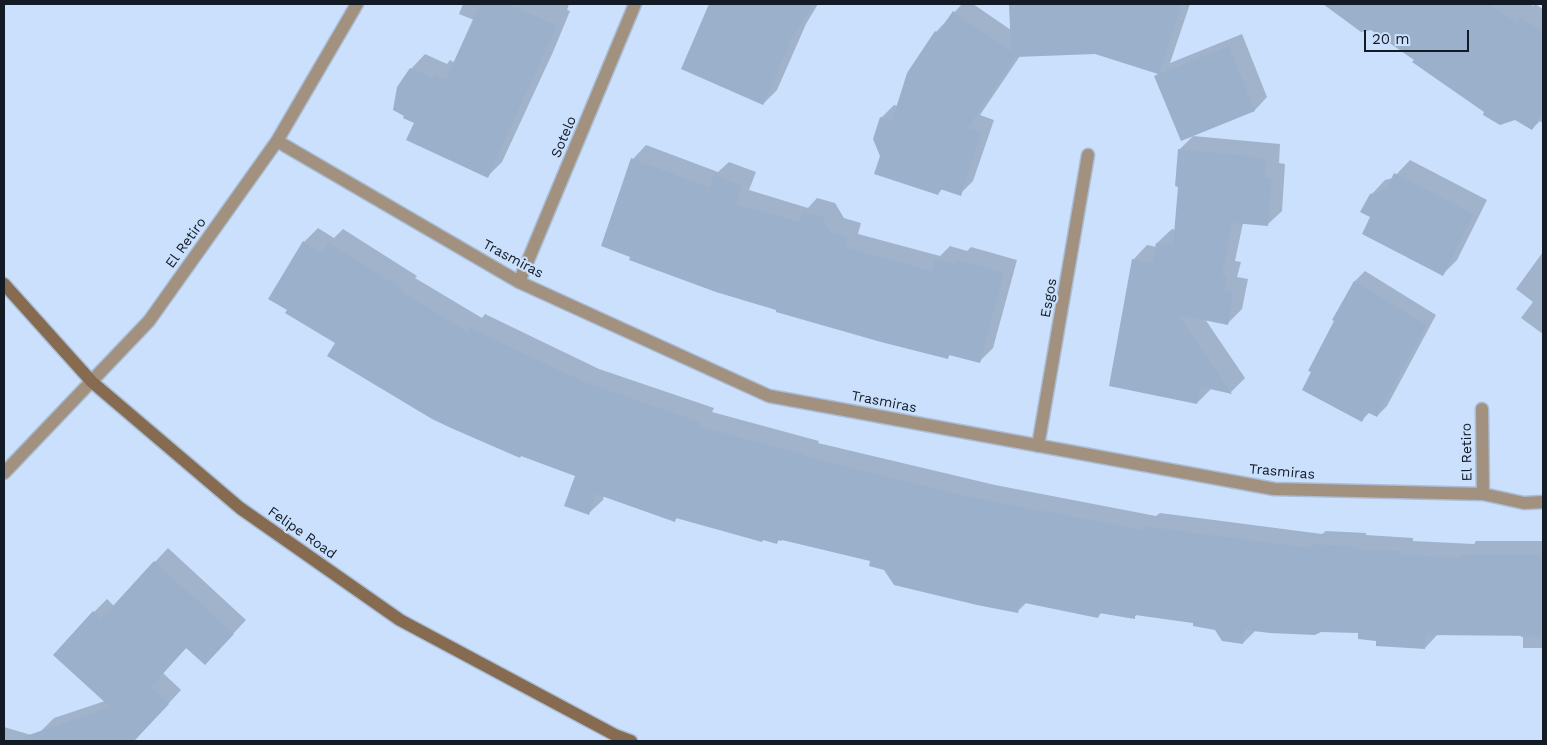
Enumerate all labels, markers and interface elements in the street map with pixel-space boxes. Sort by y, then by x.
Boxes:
scale bar [1367,20,1472,52]
text: 20 m [1372,30,1410,48]
street label: Sotelo [548,114,580,160]
street label: El Retiro [162,214,210,272]
street label: Trasmiras [480,236,546,282]
street label: Esgos [1037,277,1061,319]
street label: Trasmiras [850,387,918,417]
street label: El Retiro [1458,423,1476,481]
street label: Trasmiras [1248,461,1316,483]
street label: Felipe Road [265,503,339,563]

